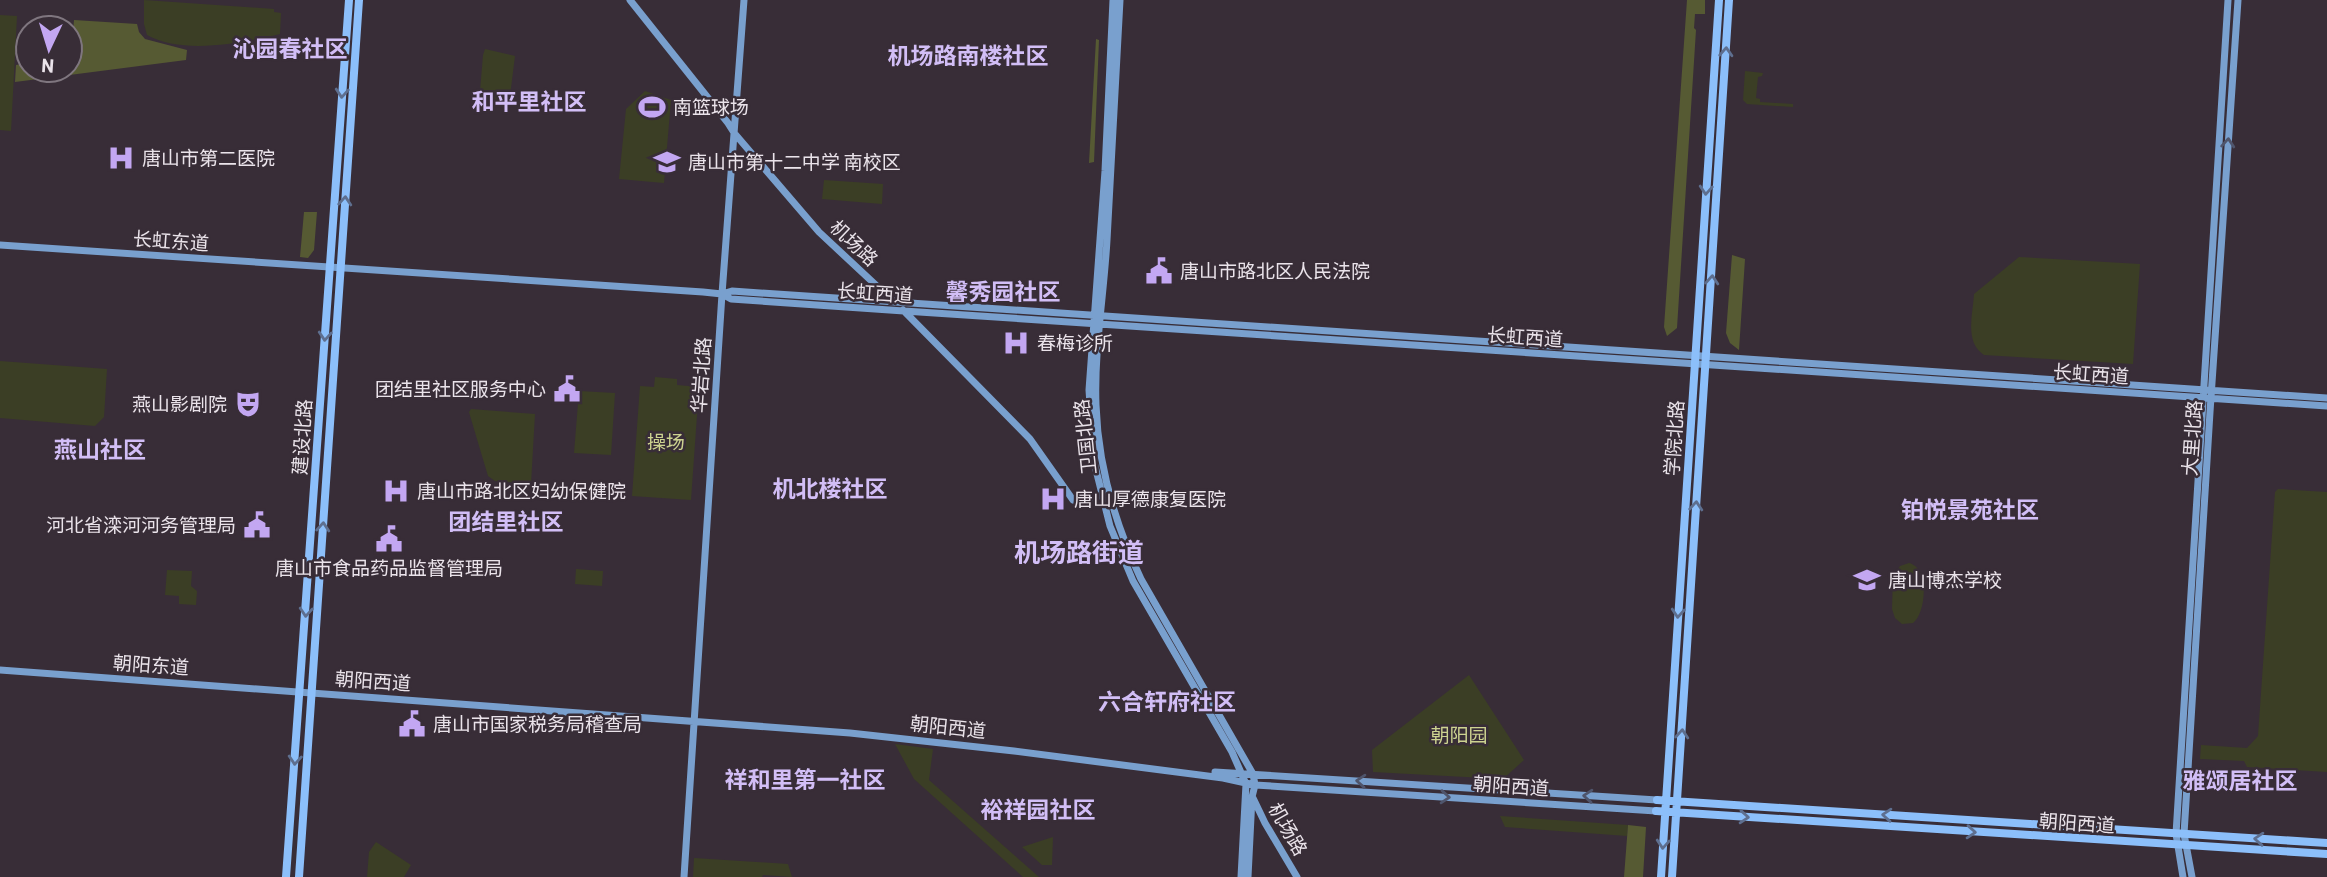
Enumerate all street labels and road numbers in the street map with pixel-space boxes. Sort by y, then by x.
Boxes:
street label: 机场路 [826,215,883,270]
street label: 长虹东道 [132,226,210,255]
street label: 长虹西道 [836,278,914,307]
street label: 长虹西道 [1486,322,1564,351]
street label: 华岩北路 [686,336,715,414]
street label: 长虹西道 [2052,359,2130,388]
street label: 建设北路 [287,398,316,476]
street label: 卫国北路 [1069,398,1100,476]
street label: 学院北路 [1659,399,1688,477]
street label: 大里北路 [2177,399,2206,477]
street label: 朝阳东道 [112,650,190,679]
street label: 朝阳西道 [334,666,412,695]
street label: 朝阳西道 [909,711,987,742]
street label: 朝阳西道 [1472,771,1550,800]
street label: 机场路 [1264,798,1313,859]
street label: 朝阳西道 [2038,808,2116,837]

